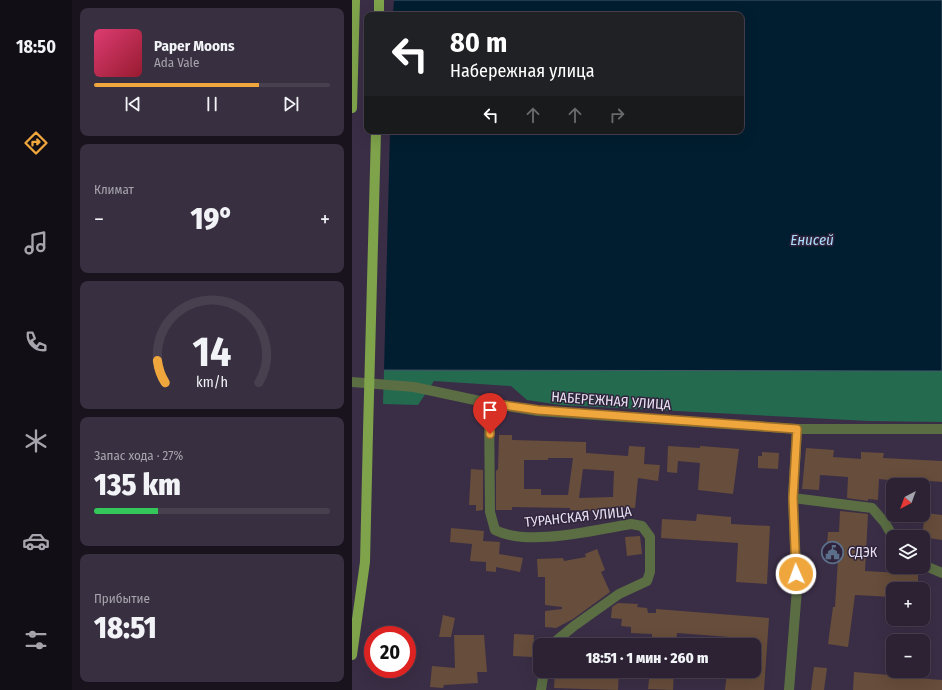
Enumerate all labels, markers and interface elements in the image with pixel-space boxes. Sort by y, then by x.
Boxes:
text: 80 m [450,26,507,59]
icon: left [384,28,436,80]
text: 18:50 [16,36,56,58]
text: Paper Moons [154,37,235,55]
text: Ada Vale [154,55,199,70]
text: Набережная улица [450,60,594,82]
icon: previous [122,93,144,115]
icon: pause [201,93,223,115]
icon: next [280,93,302,115]
icon: left [480,104,502,126]
icon: ahead [522,104,544,126]
icon: ahead [564,104,586,126]
icon: right [606,104,628,126]
icon: directions [22,129,50,157]
text: Климат [94,182,134,197]
text: 19° [191,201,233,237]
text: − [94,206,104,233]
text: + [320,206,330,233]
icon: music [22,229,50,257]
water label: Енисей [790,231,834,249]
text: 14 [193,327,231,377]
icon: phone [22,328,50,356]
text: km/h [196,374,228,391]
street label: НАБЕРЕЖНАЯ УЛИЦА [551,388,672,414]
pin [473,393,507,434]
icon: arrive [479,399,501,421]
icon: climate [22,427,50,455]
text: Запас хода · 27% [94,448,183,463]
text: 135 km [94,467,181,503]
north arrow [886,478,930,522]
map controls [886,478,930,678]
street label: ТУРАНСКАЯ УЛИЦА [524,503,633,531]
icon: car [22,527,50,555]
button: layers [886,530,930,574]
public building icon: СДЭК [820,539,846,565]
place label: СДЭК [848,544,878,561]
position arrow [775,553,817,595]
button: + [886,582,930,626]
text: Прибытие [94,591,150,606]
text: 18:51 [94,610,157,646]
icon: filters [22,626,50,654]
speed limit sign: 20 [364,626,416,678]
button: − [886,634,930,678]
text: 18:51 · 1 мин · 260 m [586,649,708,667]

